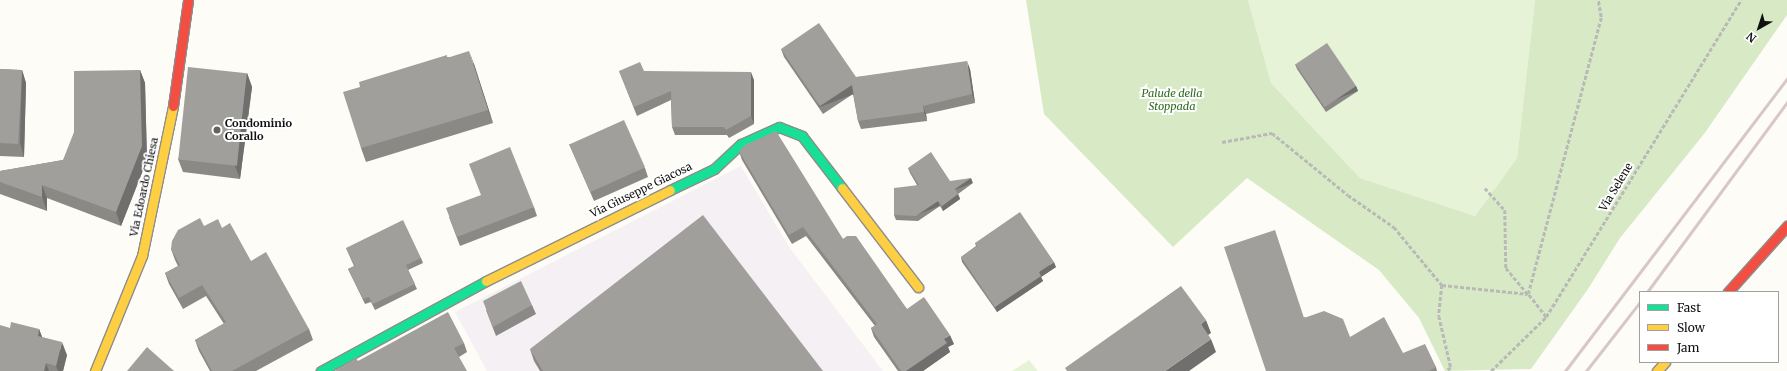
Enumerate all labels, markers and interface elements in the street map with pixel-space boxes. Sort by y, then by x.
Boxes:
north arrow [1739,8,1779,48]
text: N [1744,29,1759,46]
park label: Palude della Stoppada [1142,87,1202,113]
place label: Condominio Corallo [225,117,292,143]
marker: Condominio Corallo [212,125,222,135]
street label: Via Edoardo Chiesa [127,136,161,238]
street label: Via Giuseppe Giacosa [588,160,694,220]
street label: Via Selene [1596,161,1636,213]
legend [1639,291,1779,363]
text: Fast [1677,300,1701,315]
text: Slow [1677,320,1705,335]
text: Jam [1677,340,1699,355]

